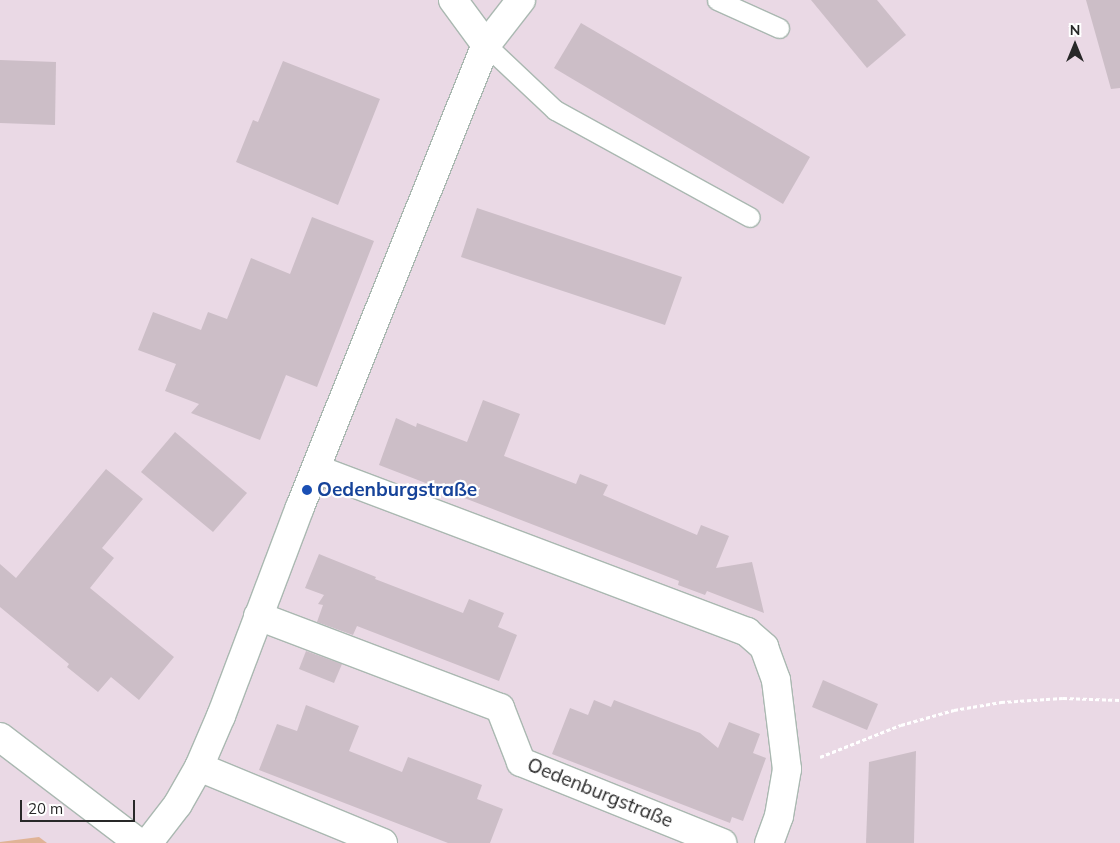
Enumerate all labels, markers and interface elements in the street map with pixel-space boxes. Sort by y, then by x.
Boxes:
north arrow [1050,20,1100,70]
text: N [1070,21,1080,39]
place label: Oedenburgstraße [317,479,477,501]
marker: Oedenburgstraße [301,484,313,496]
street label: Oedenburgstraße [524,753,676,833]
scale bar [22,790,138,822]
text: 20 m [28,799,63,818]

